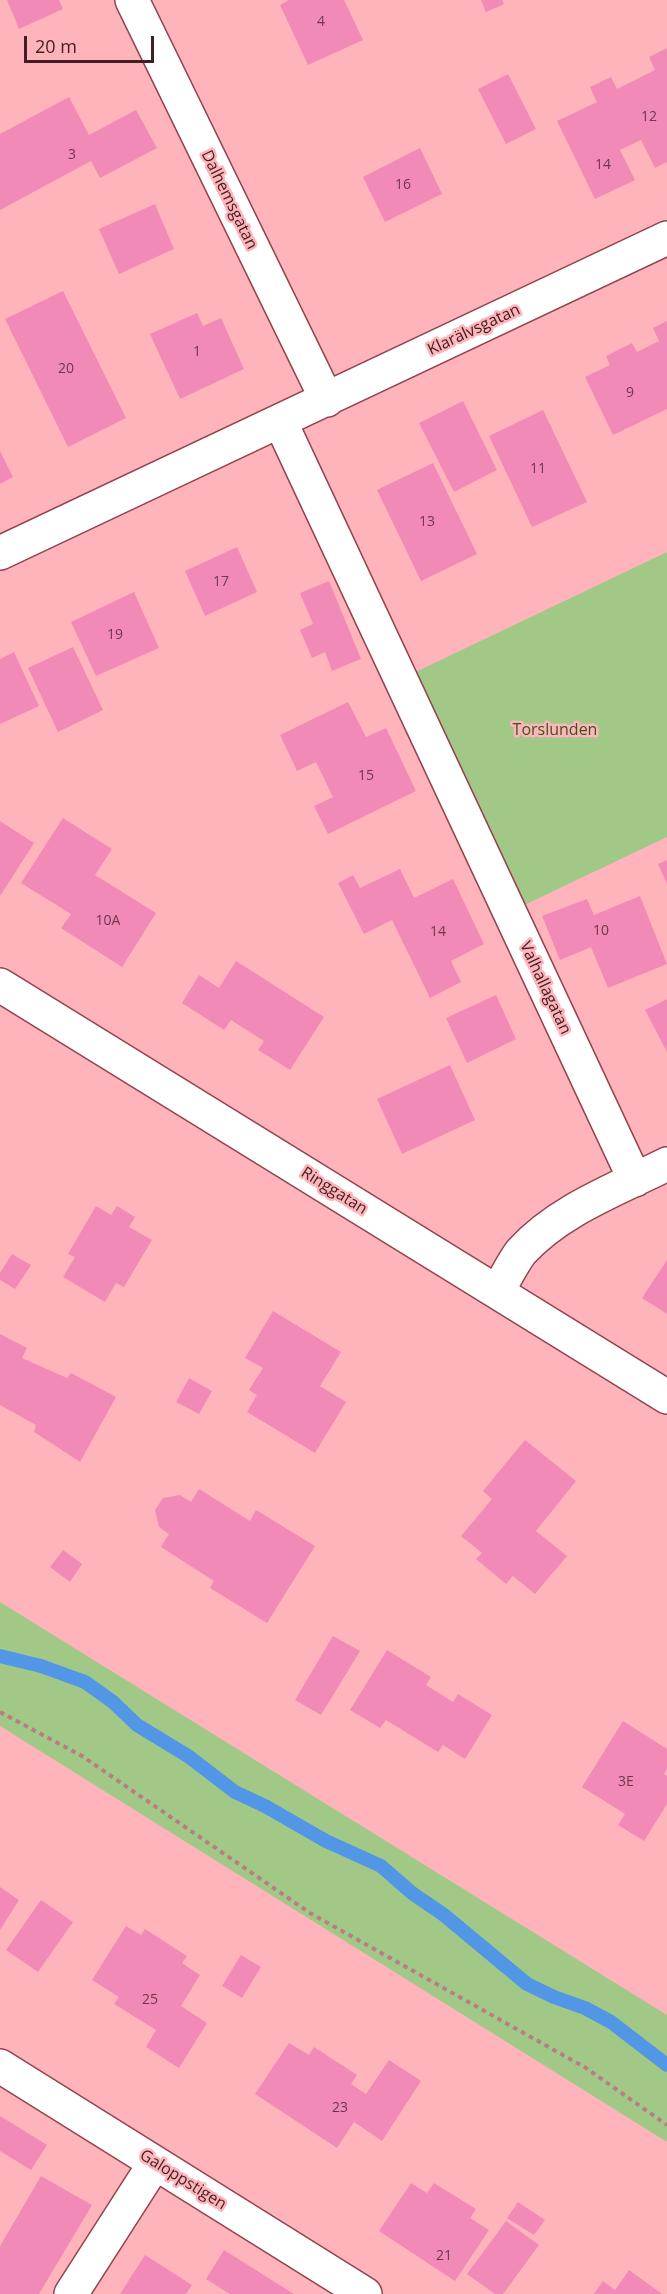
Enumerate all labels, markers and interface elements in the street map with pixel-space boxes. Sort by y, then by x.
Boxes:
house number: 4 [317,14,325,30]
scale bar [27,24,158,62]
text: 20 m [35,34,77,58]
house number: 12 [641,109,657,125]
house number: 3 [68,147,76,163]
street label: Dalhemsgatan [197,147,261,253]
house number: 14 [595,157,611,173]
house number: 16 [395,177,411,193]
street label: Klarälvsgatan [425,300,523,360]
house number: 1 [193,344,201,360]
house number: 20 [58,361,74,377]
house number: 9 [626,385,634,401]
house number: 11 [530,461,546,477]
house number: 13 [419,514,435,530]
house number: 17 [213,574,229,590]
house number: 19 [107,627,123,643]
park label: Torslunden [513,720,597,740]
house number: 15 [358,768,374,784]
house number: 10A [96,913,120,929]
house number: 10 [593,923,609,939]
house number: 14 [430,924,446,940]
street label: Valhallagatan [515,939,575,1037]
street label: Ringgatan [297,1163,371,1219]
house number: 3E [618,1774,634,1790]
house number: 25 [142,1992,158,2008]
house number: 23 [332,2100,348,2116]
street label: Galoppstigen [136,2146,230,2214]
house number: 21 [436,2248,452,2264]

